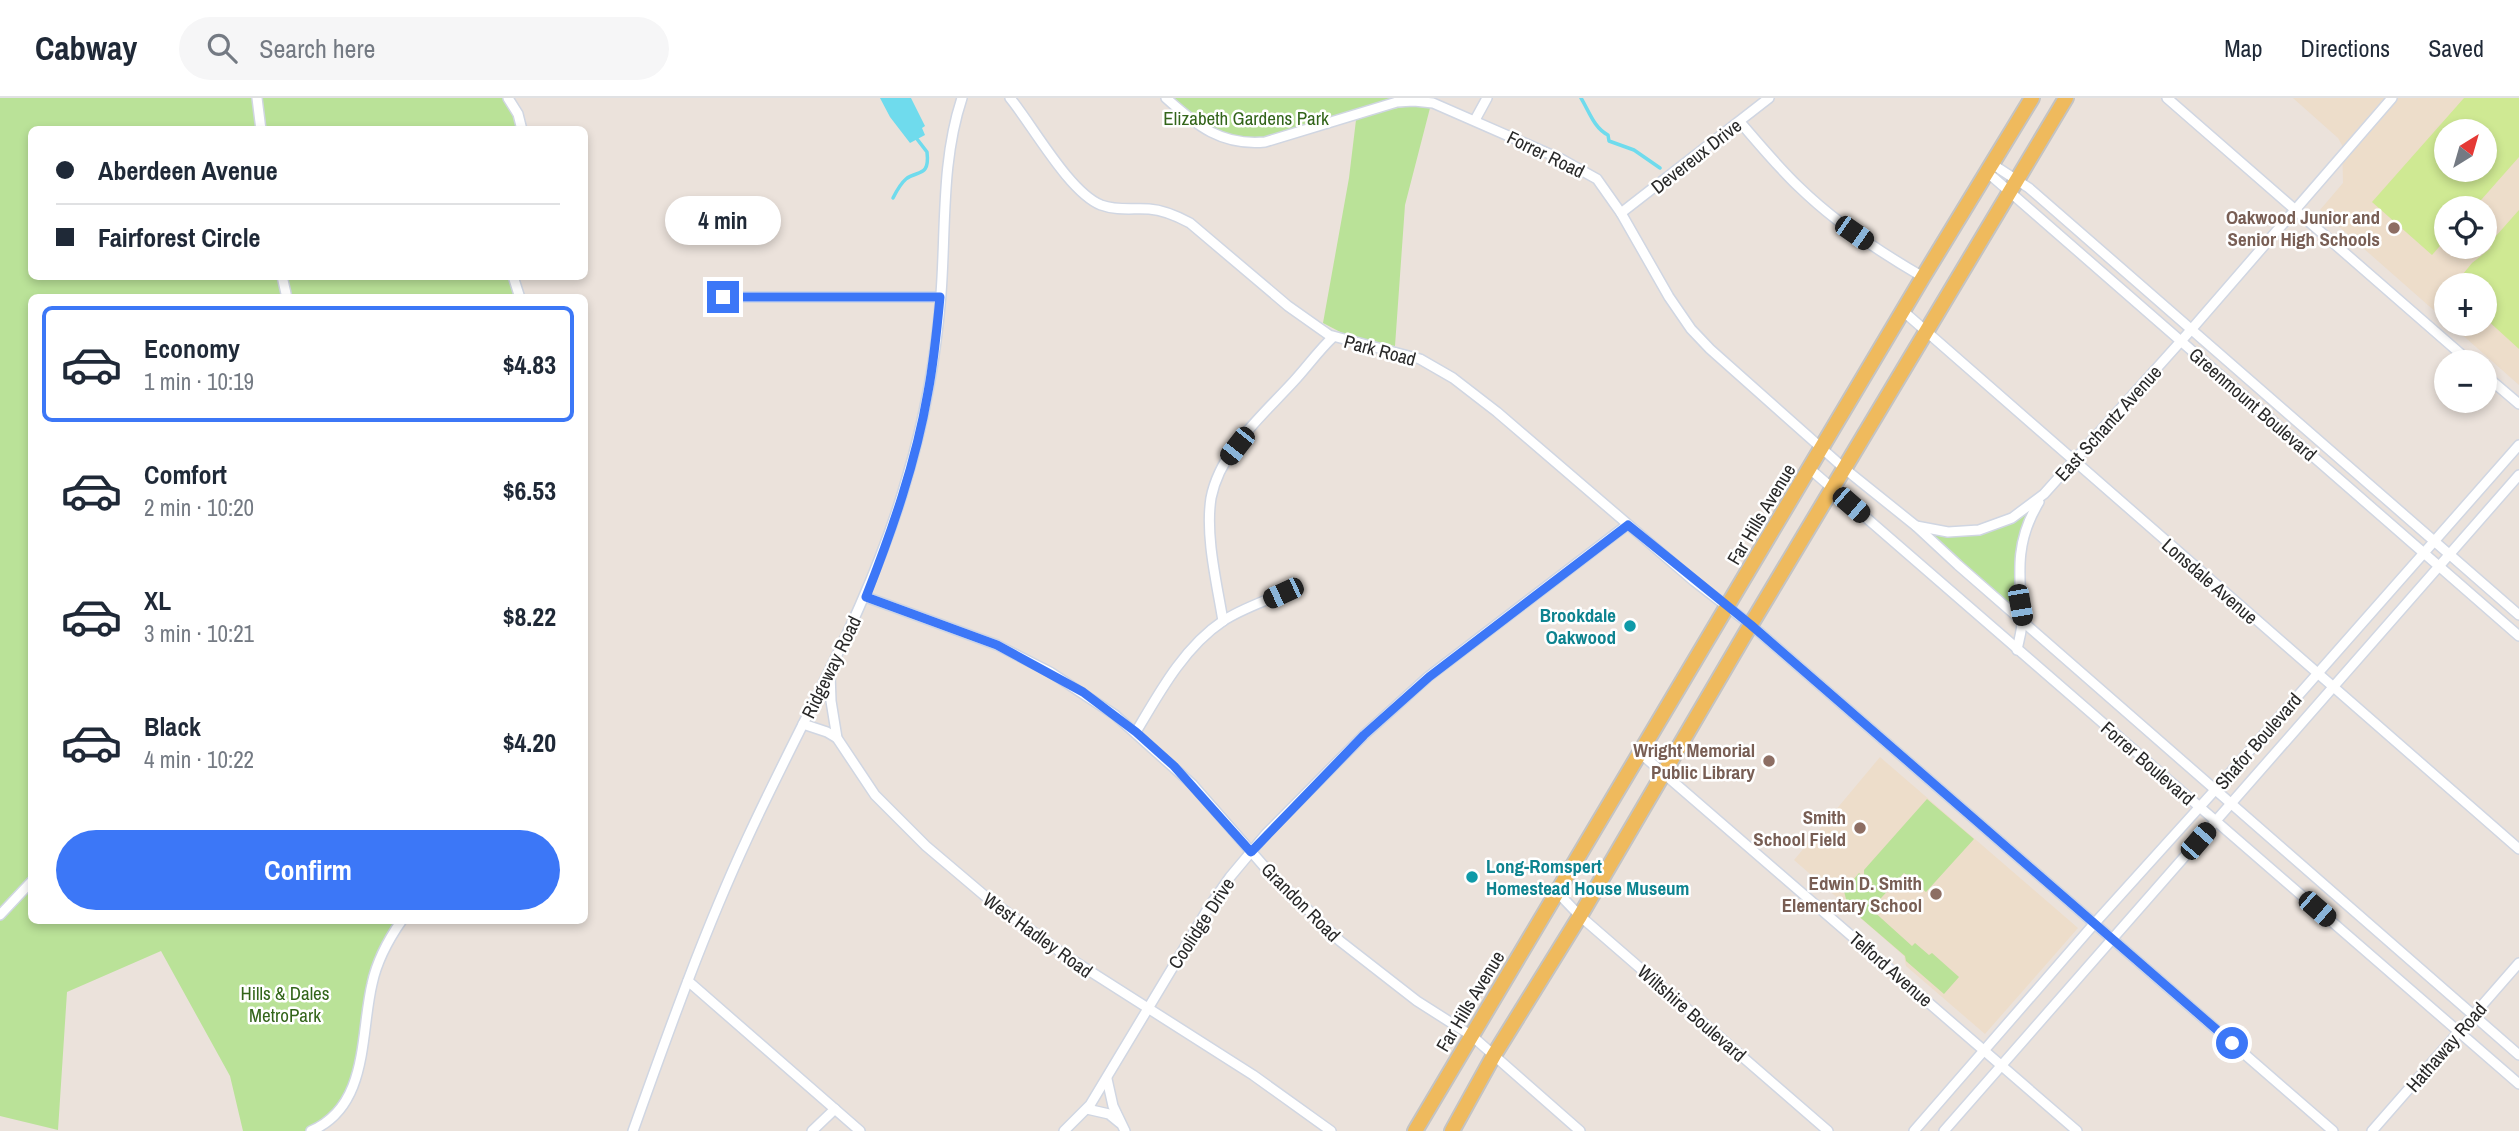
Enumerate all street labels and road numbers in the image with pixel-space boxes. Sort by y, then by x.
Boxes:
street label: Devereux Drive [1645,112,1747,200]
street label: Forrer Road [1503,124,1589,184]
street label: Park Road [1341,328,1419,372]
street label: Greenmount Boulevard [2184,341,2322,467]
street label: East Schantz Avenue [2049,359,2167,487]
street label: Far Hills Avenue [1721,459,1801,569]
street label: Lonsdale Avenue [2156,532,2264,630]
street label: Ridgeway Road [795,611,867,723]
street label: Shafor Boulevard [2209,687,2307,795]
street label: Forrer Boulevard [2096,715,2200,811]
street label: Grandon Road [1256,857,1346,947]
street label: Coolidge Drive [1162,872,1240,974]
street label: West Hadley Road [978,886,1098,984]
street label: Telford Avenue [1844,925,1938,1013]
street label: Far Hills Avenue [1430,946,1510,1056]
street label: Wiltshire Boulevard [1632,959,1752,1067]
street label: Hathaway Road [2400,997,2492,1097]

